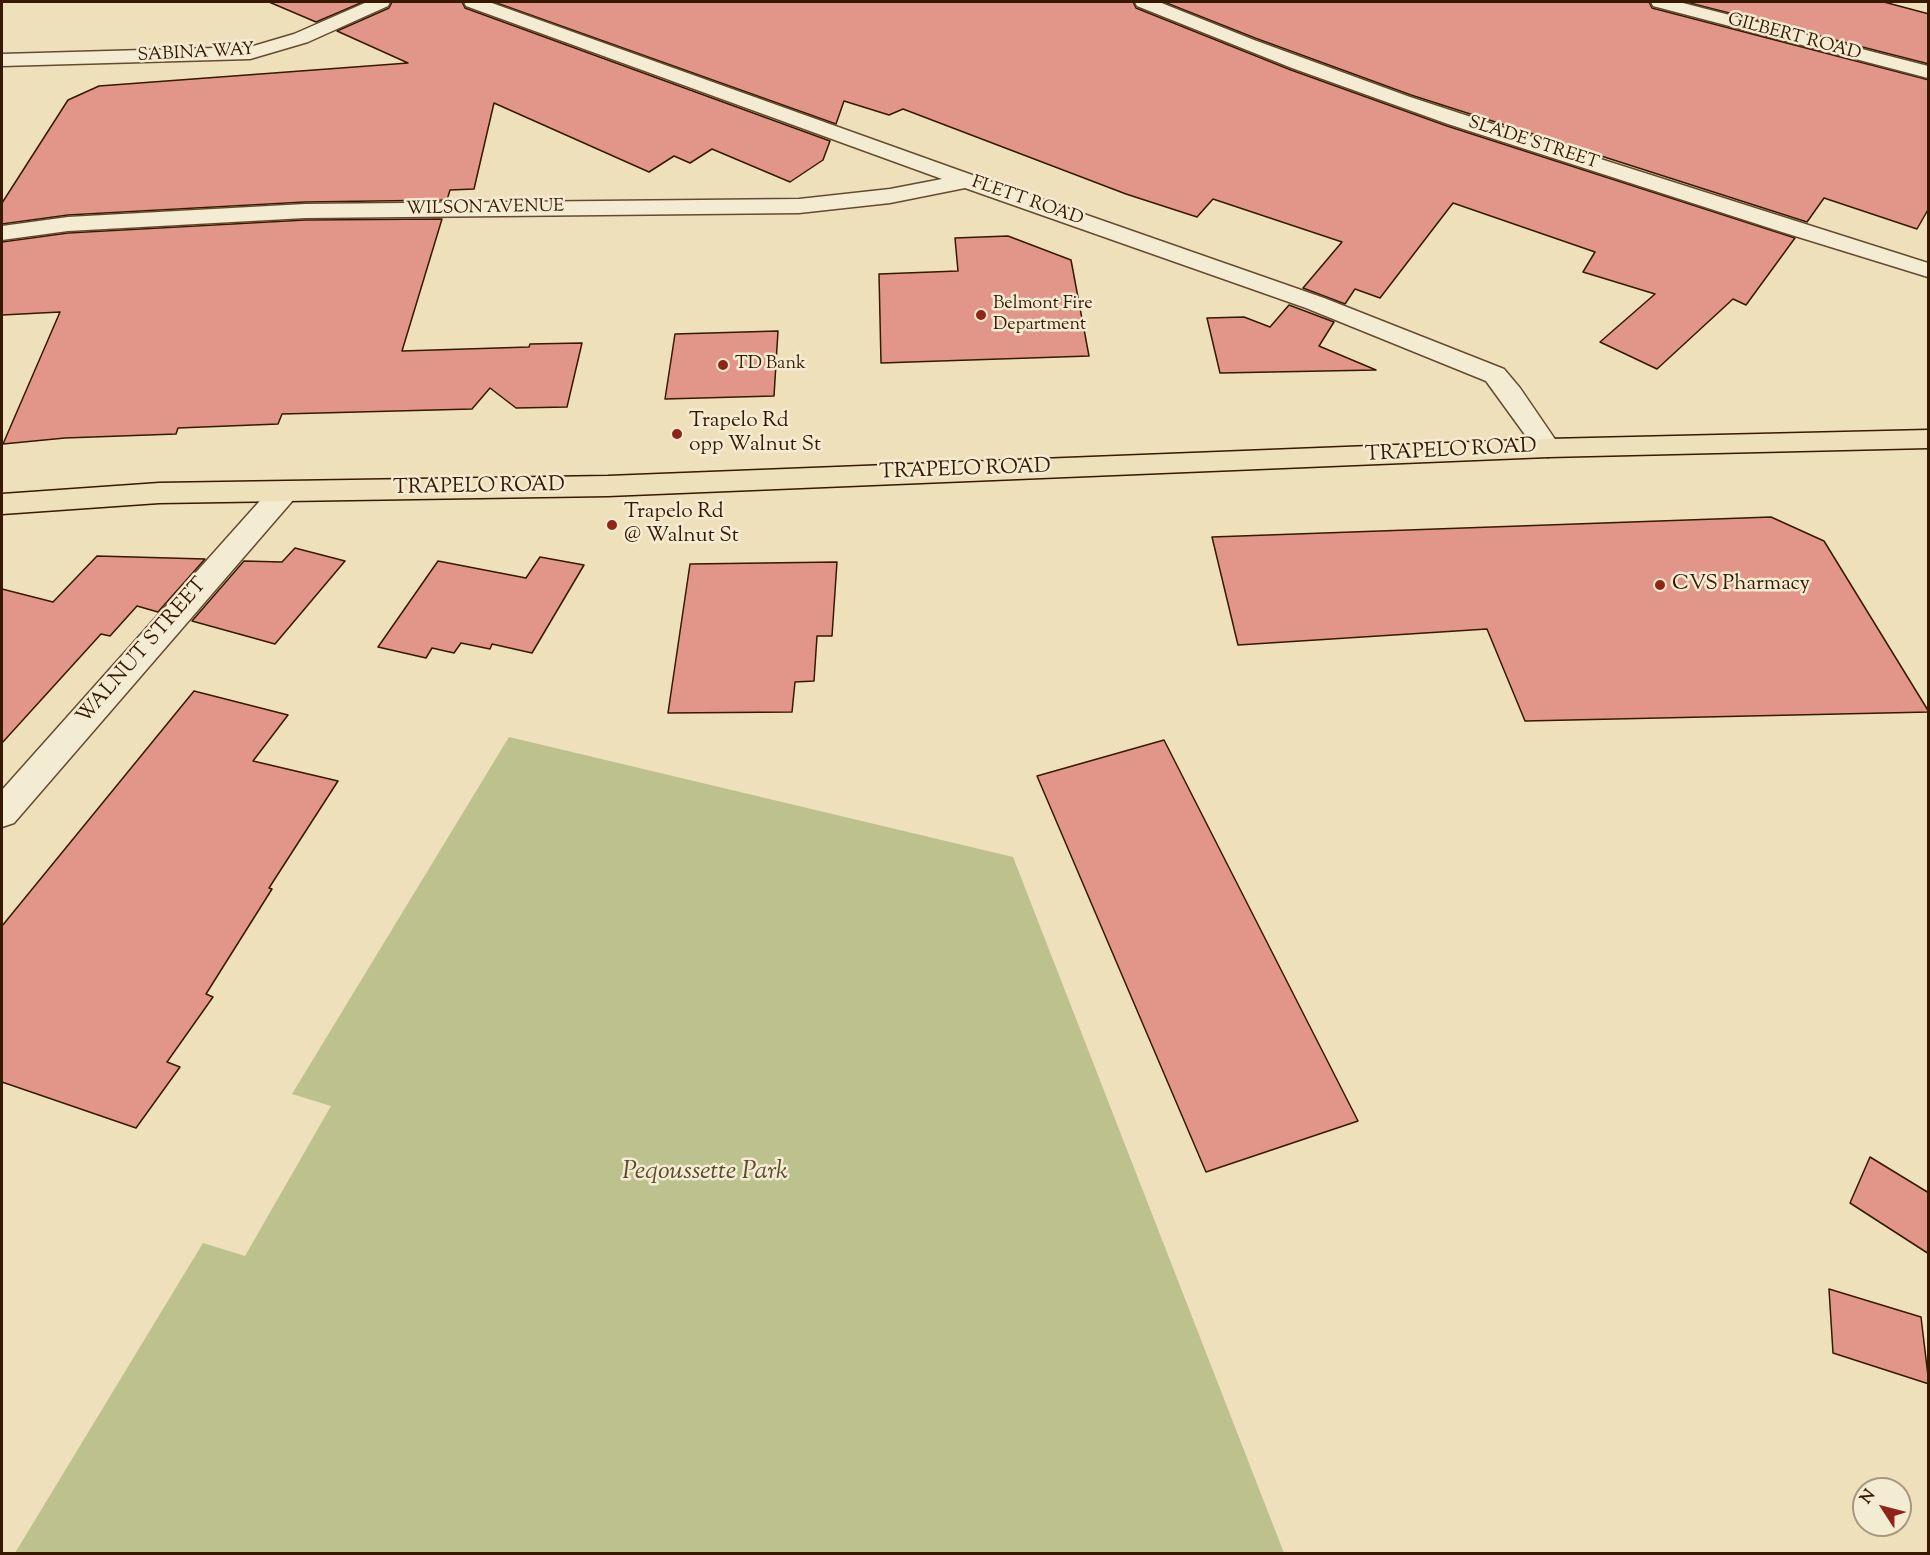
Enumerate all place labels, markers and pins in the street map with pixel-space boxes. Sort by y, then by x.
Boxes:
place label: Belmont Fire Department [993,294,1093,336]
marker: Belmont Fire Department [974,308,988,322]
place label: TD Bank [735,354,806,376]
marker: TD Bank [716,358,730,372]
place label: Trapelo Rd opp Walnut St [689,409,821,459]
marker: Trapelo Rd opp Walnut St [670,427,684,441]
place label: Trapelo Rd @ Walnut St [624,500,739,550]
marker: Trapelo Rd @ Walnut St [605,518,619,532]
place label: CVS Pharmacy [1672,572,1810,598]
marker: CVS Pharmacy [1653,578,1667,592]

